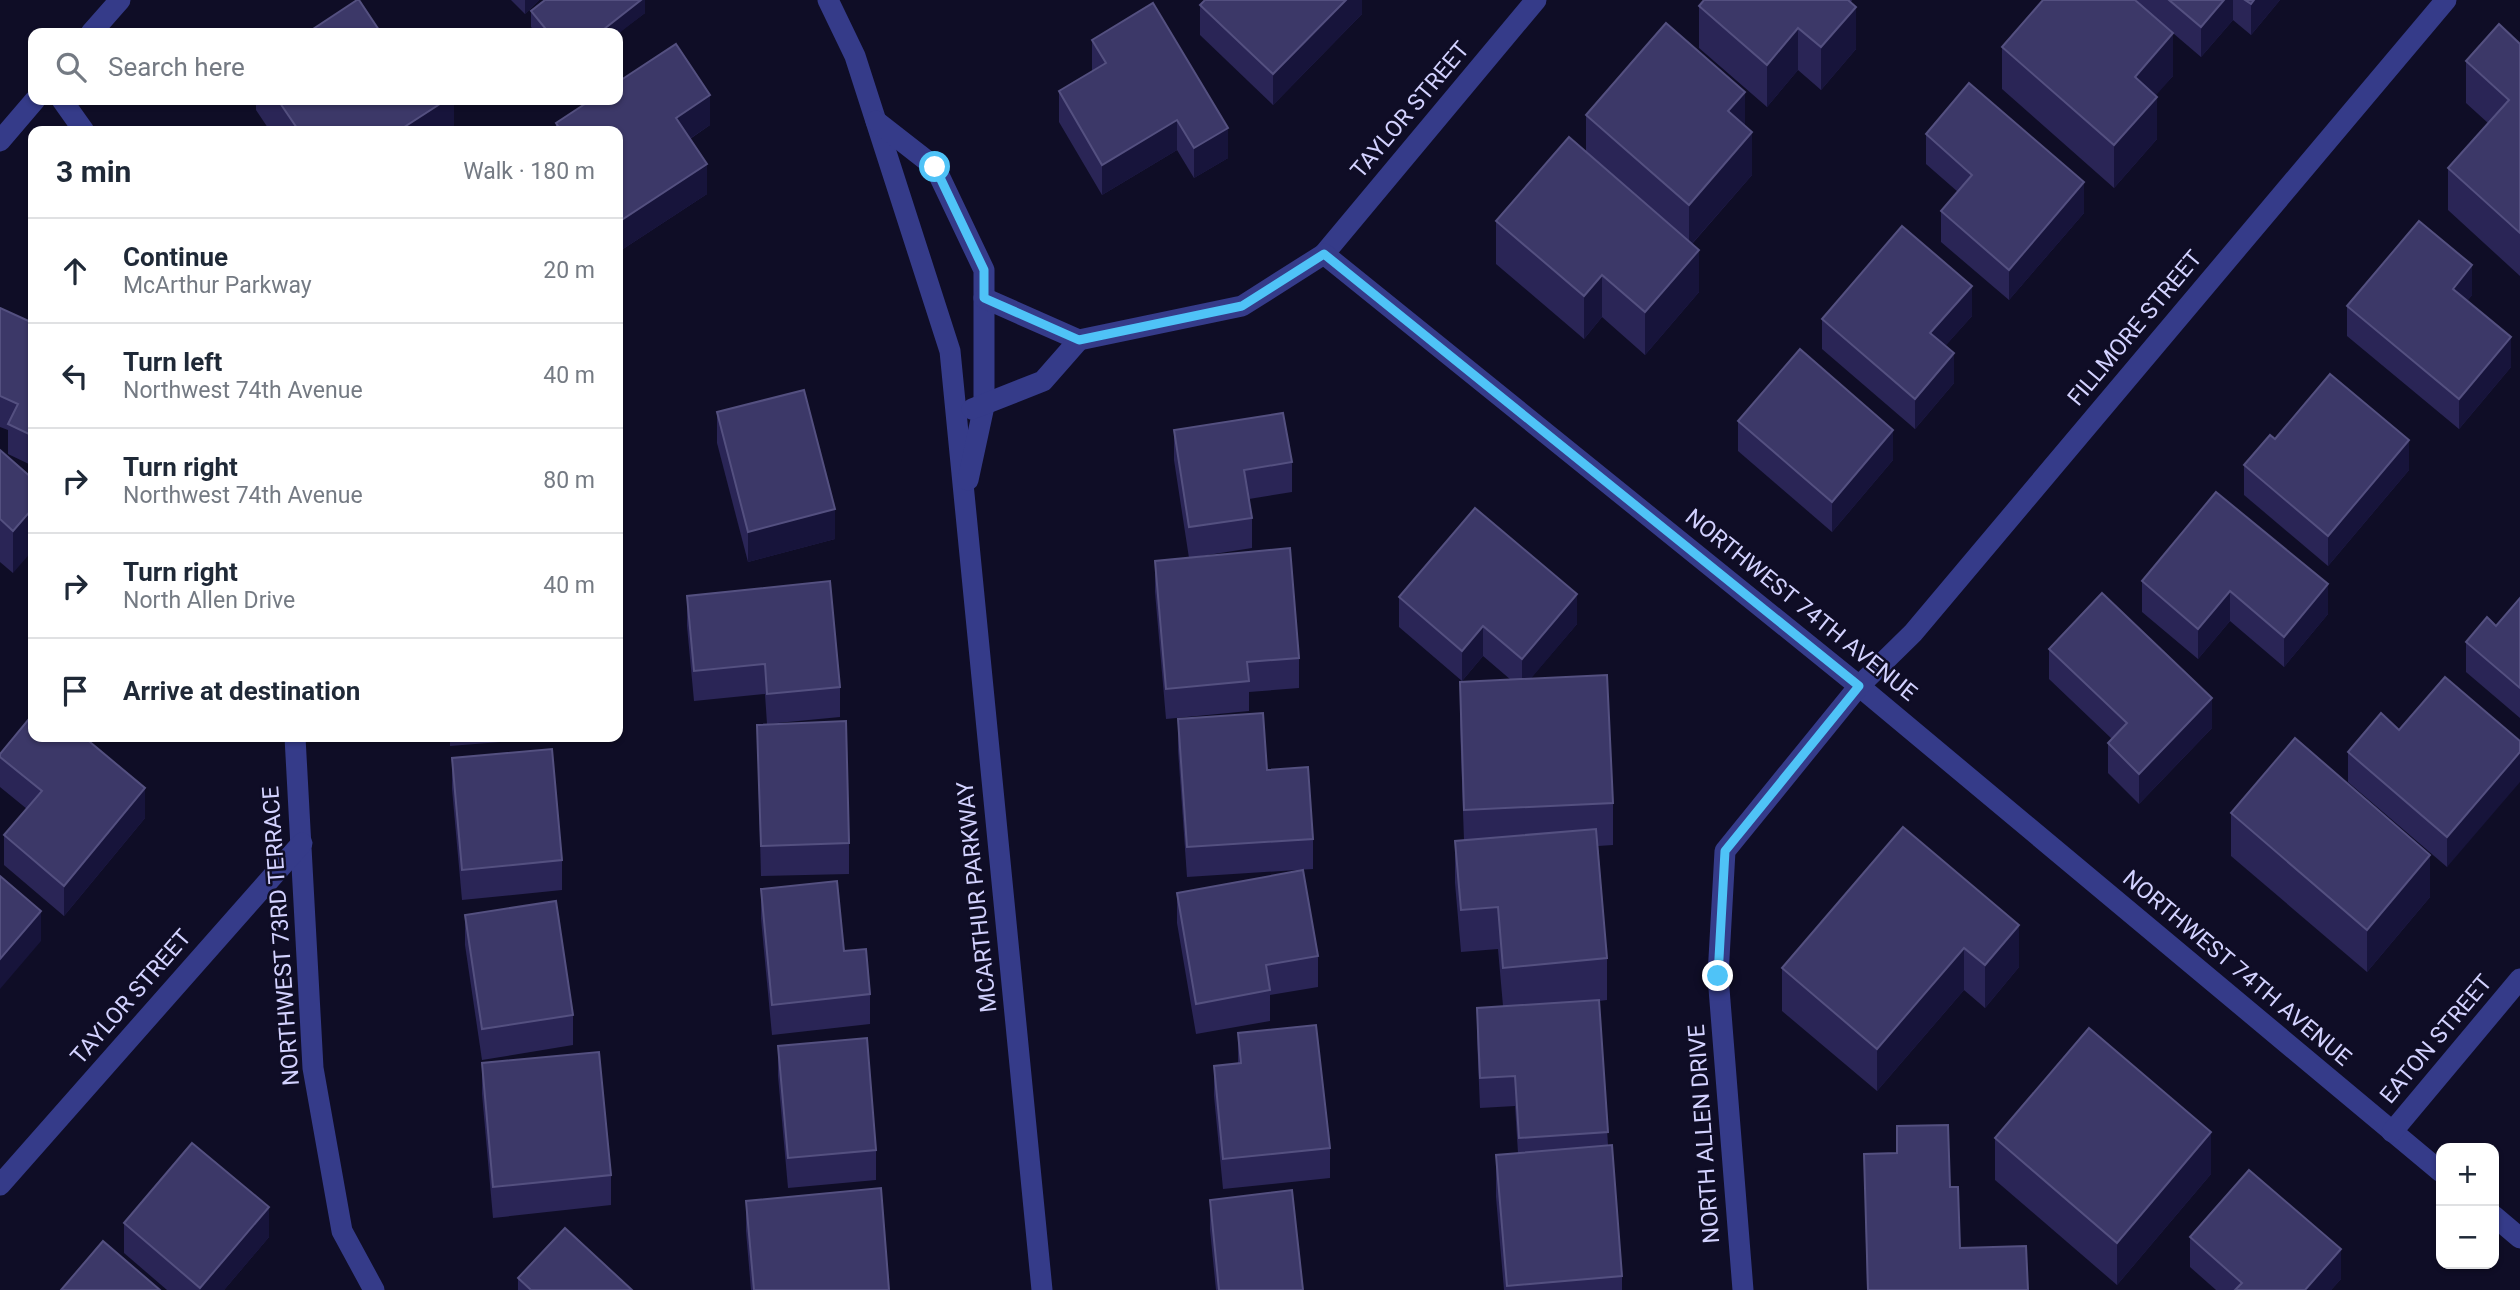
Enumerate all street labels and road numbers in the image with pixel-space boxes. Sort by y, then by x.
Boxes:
street label: TAYLOR STREET [1345,36,1475,184]
street label: FILLMORE STREET [2062,245,2208,411]
street label: NORTHWEST 74TH AVENUE [1680,503,1922,707]
street label: MCARTHUR PARKWAY [951,780,1003,1014]
street label: NORTHWEST 73RD TERRACE [257,785,305,1087]
street label: NORTHWEST 74TH AVENUE [2117,865,2357,1071]
street label: TAYLOR STREET [65,924,197,1070]
street label: EATON STREET [2374,969,2498,1109]
street label: NORTH ALLEN DRIVE [1683,1024,1725,1244]

